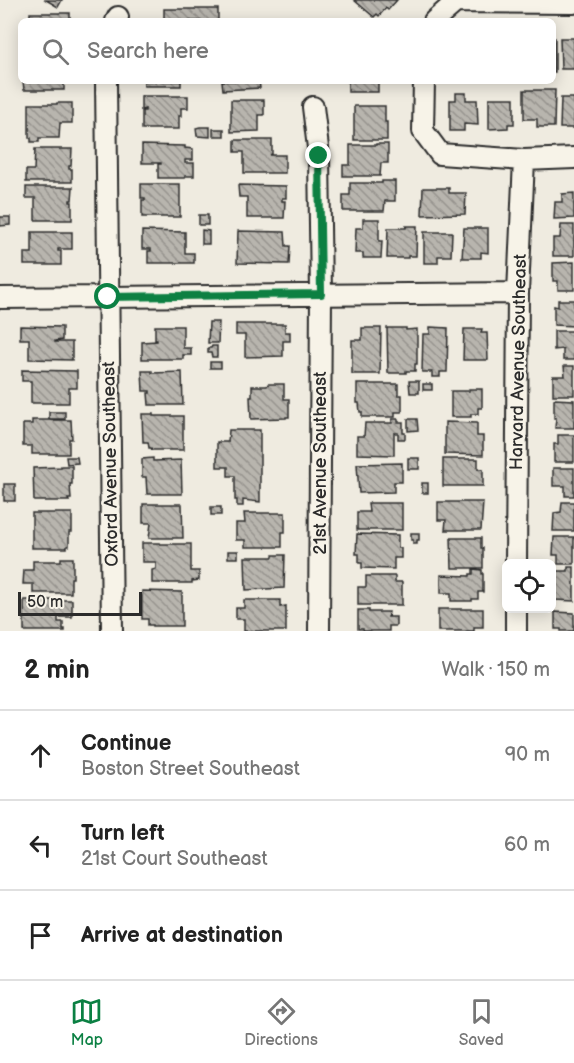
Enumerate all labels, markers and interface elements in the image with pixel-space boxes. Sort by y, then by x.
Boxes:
search box [18,18,556,84]
icon: search [39,35,72,68]
text: Search here [87,38,209,65]
route end [305,142,331,168]
street label: Harvard Avenue Southeast [506,253,531,470]
route start [94,283,120,309]
street label: Oxford Avenue Southeast [98,361,123,567]
street label: 21st Avenue Southeast [310,371,331,555]
map controls [502,559,556,613]
button: locate [502,559,556,613]
scale bar [18,589,142,616]
text: 50 m [27,593,63,612]
text: 2 min [24,655,90,686]
text: Walk · 150 m [441,658,550,682]
text: Continue [81,730,171,757]
icon: ahead [24,739,57,772]
text: 90 m [505,743,550,767]
text: Boston Street Southeast [81,757,300,781]
text: Turn left [81,820,165,847]
icon: left [24,829,57,862]
text: 60 m [504,833,550,857]
text: 21st Court Southeast [81,847,268,871]
icon: arrive [24,919,57,952]
text: Arrive at destination [81,922,283,949]
tab: Map [70,995,103,1050]
tab: Directions [244,995,318,1050]
tab: Saved [459,995,504,1050]

